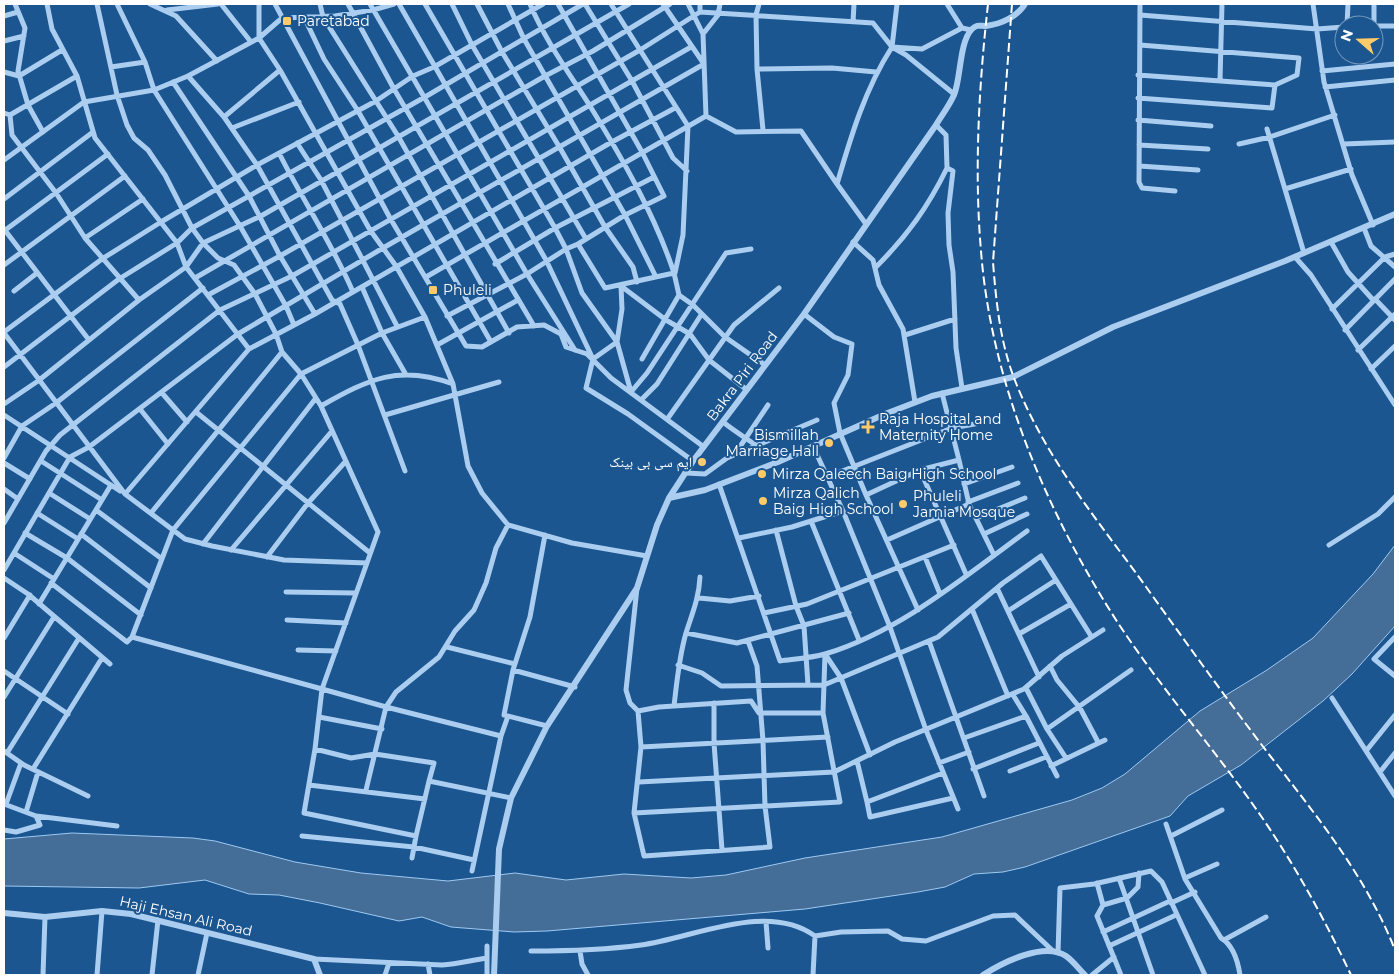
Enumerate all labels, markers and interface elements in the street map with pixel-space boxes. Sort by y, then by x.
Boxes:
place label: Paretabad [297,12,370,30]
marker: Paretabad [281,15,293,27]
north arrow [1334,15,1384,65]
text: N [1336,27,1357,44]
place label: Phuleli [443,281,492,299]
marker: Phuleli [427,284,439,296]
street label: Bakra Piri Road [702,328,782,424]
place label: Raja Hospital and Maternity Home [879,410,1002,444]
marker: Raja Hospital and Maternity Home [861,420,875,434]
place label: Bismillah Marriage Hall [725,426,819,460]
marker: Bismillah Marriage Hall [823,437,835,449]
place label: ایم سی بی بینک [609,453,692,472]
marker: ایم سی بی بینک [696,456,708,468]
place label: Mirza Qaleech Baig High School [772,465,996,483]
marker: Mirza Qaleech Baig High School [756,468,768,480]
place label: Mirza Qalich Baig High School [773,484,894,518]
place label: Phuleli Jamia Mosque [912,487,1015,521]
marker: Mirza Qalich Baig High School [757,495,769,507]
marker: Phuleli Jamia Mosque [897,498,909,510]
street label: Haji Ehsan Ali Road [118,892,254,940]

